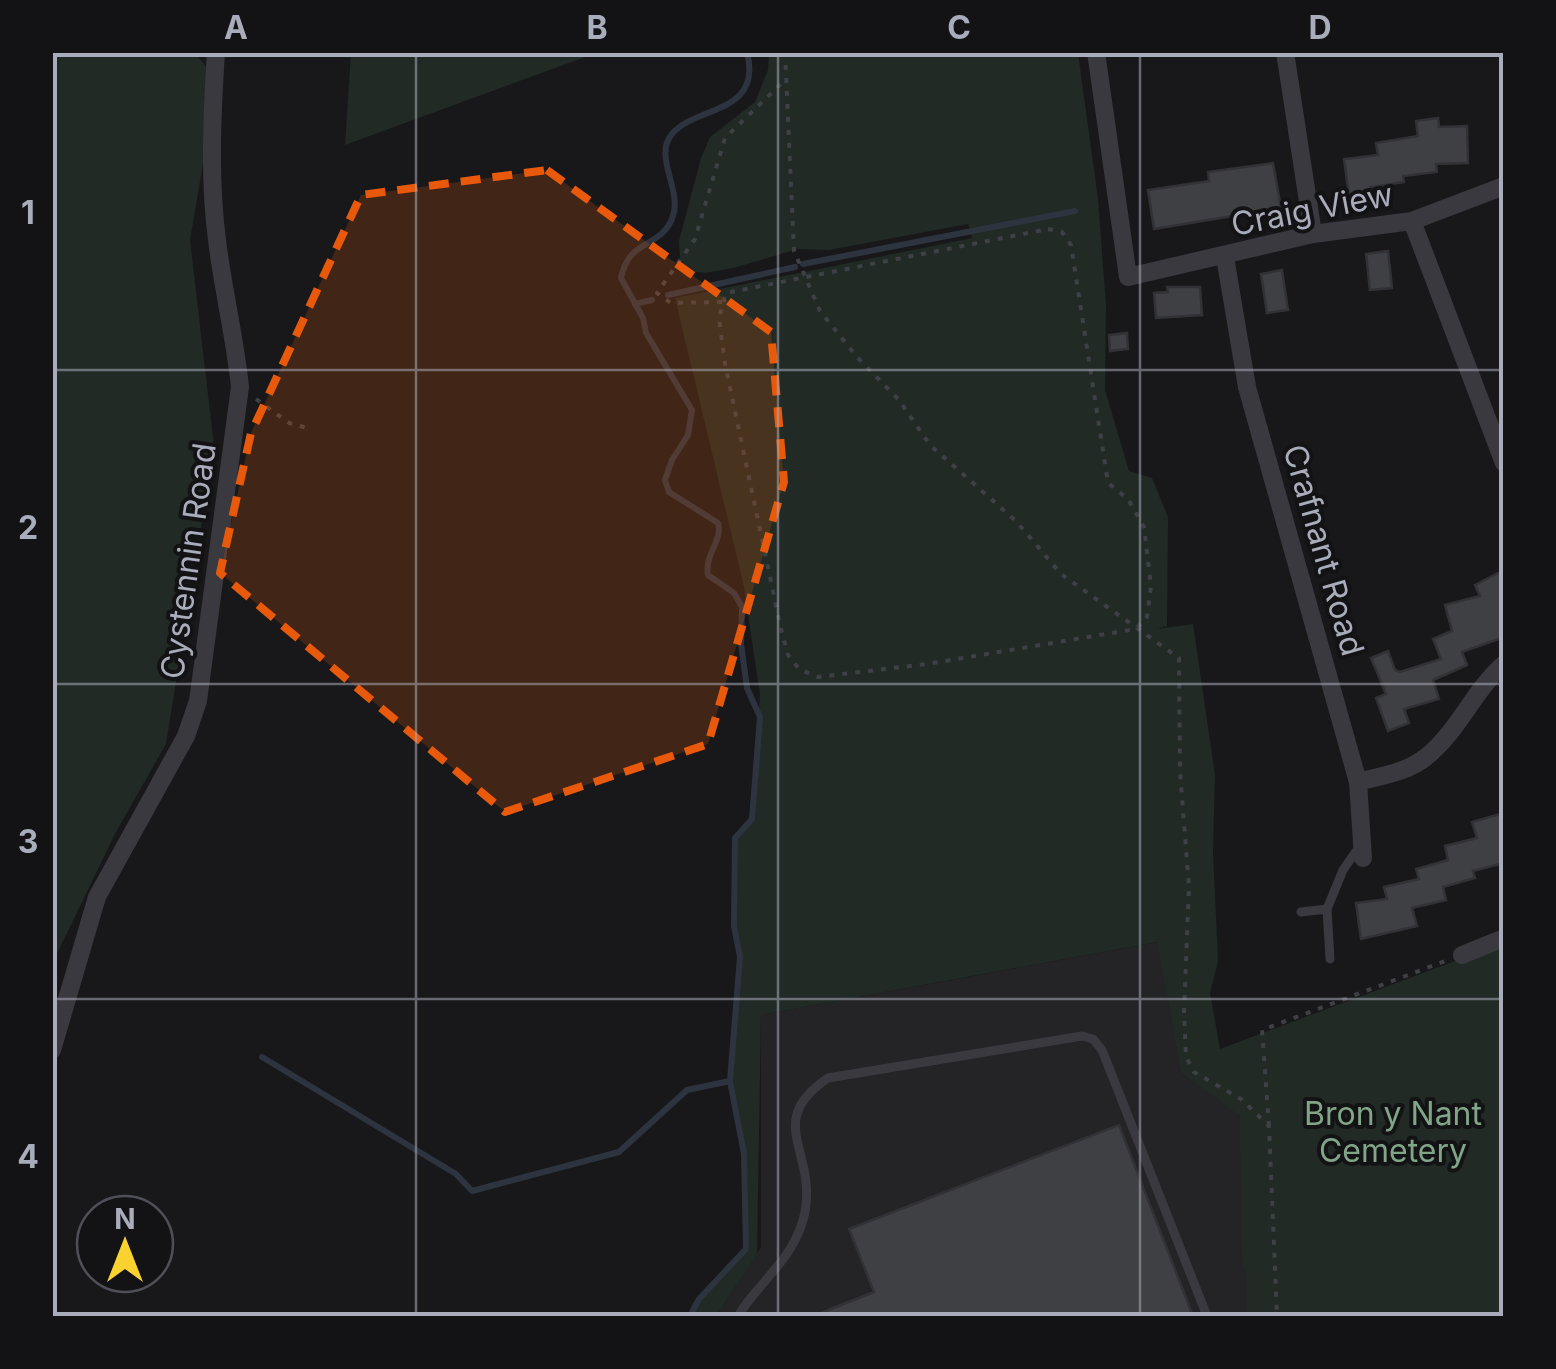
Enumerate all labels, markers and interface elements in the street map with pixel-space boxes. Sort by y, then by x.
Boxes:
text: A [224,8,248,47]
text: B [586,8,608,47]
text: C [947,8,971,47]
text: D [1308,8,1332,47]
street label: Craig View [1228,174,1396,244]
text: 1 [21,193,35,232]
street label: Crafnant Road [1275,440,1373,660]
street label: Cystennin Road [152,441,224,681]
text: 2 [18,508,38,547]
text: 3 [18,822,38,861]
park label: Bron y Nant Cemetery [1304,1094,1482,1170]
text: 4 [17,1137,39,1176]
north arrow [75,1194,175,1294]
text: N [114,1202,136,1236]

